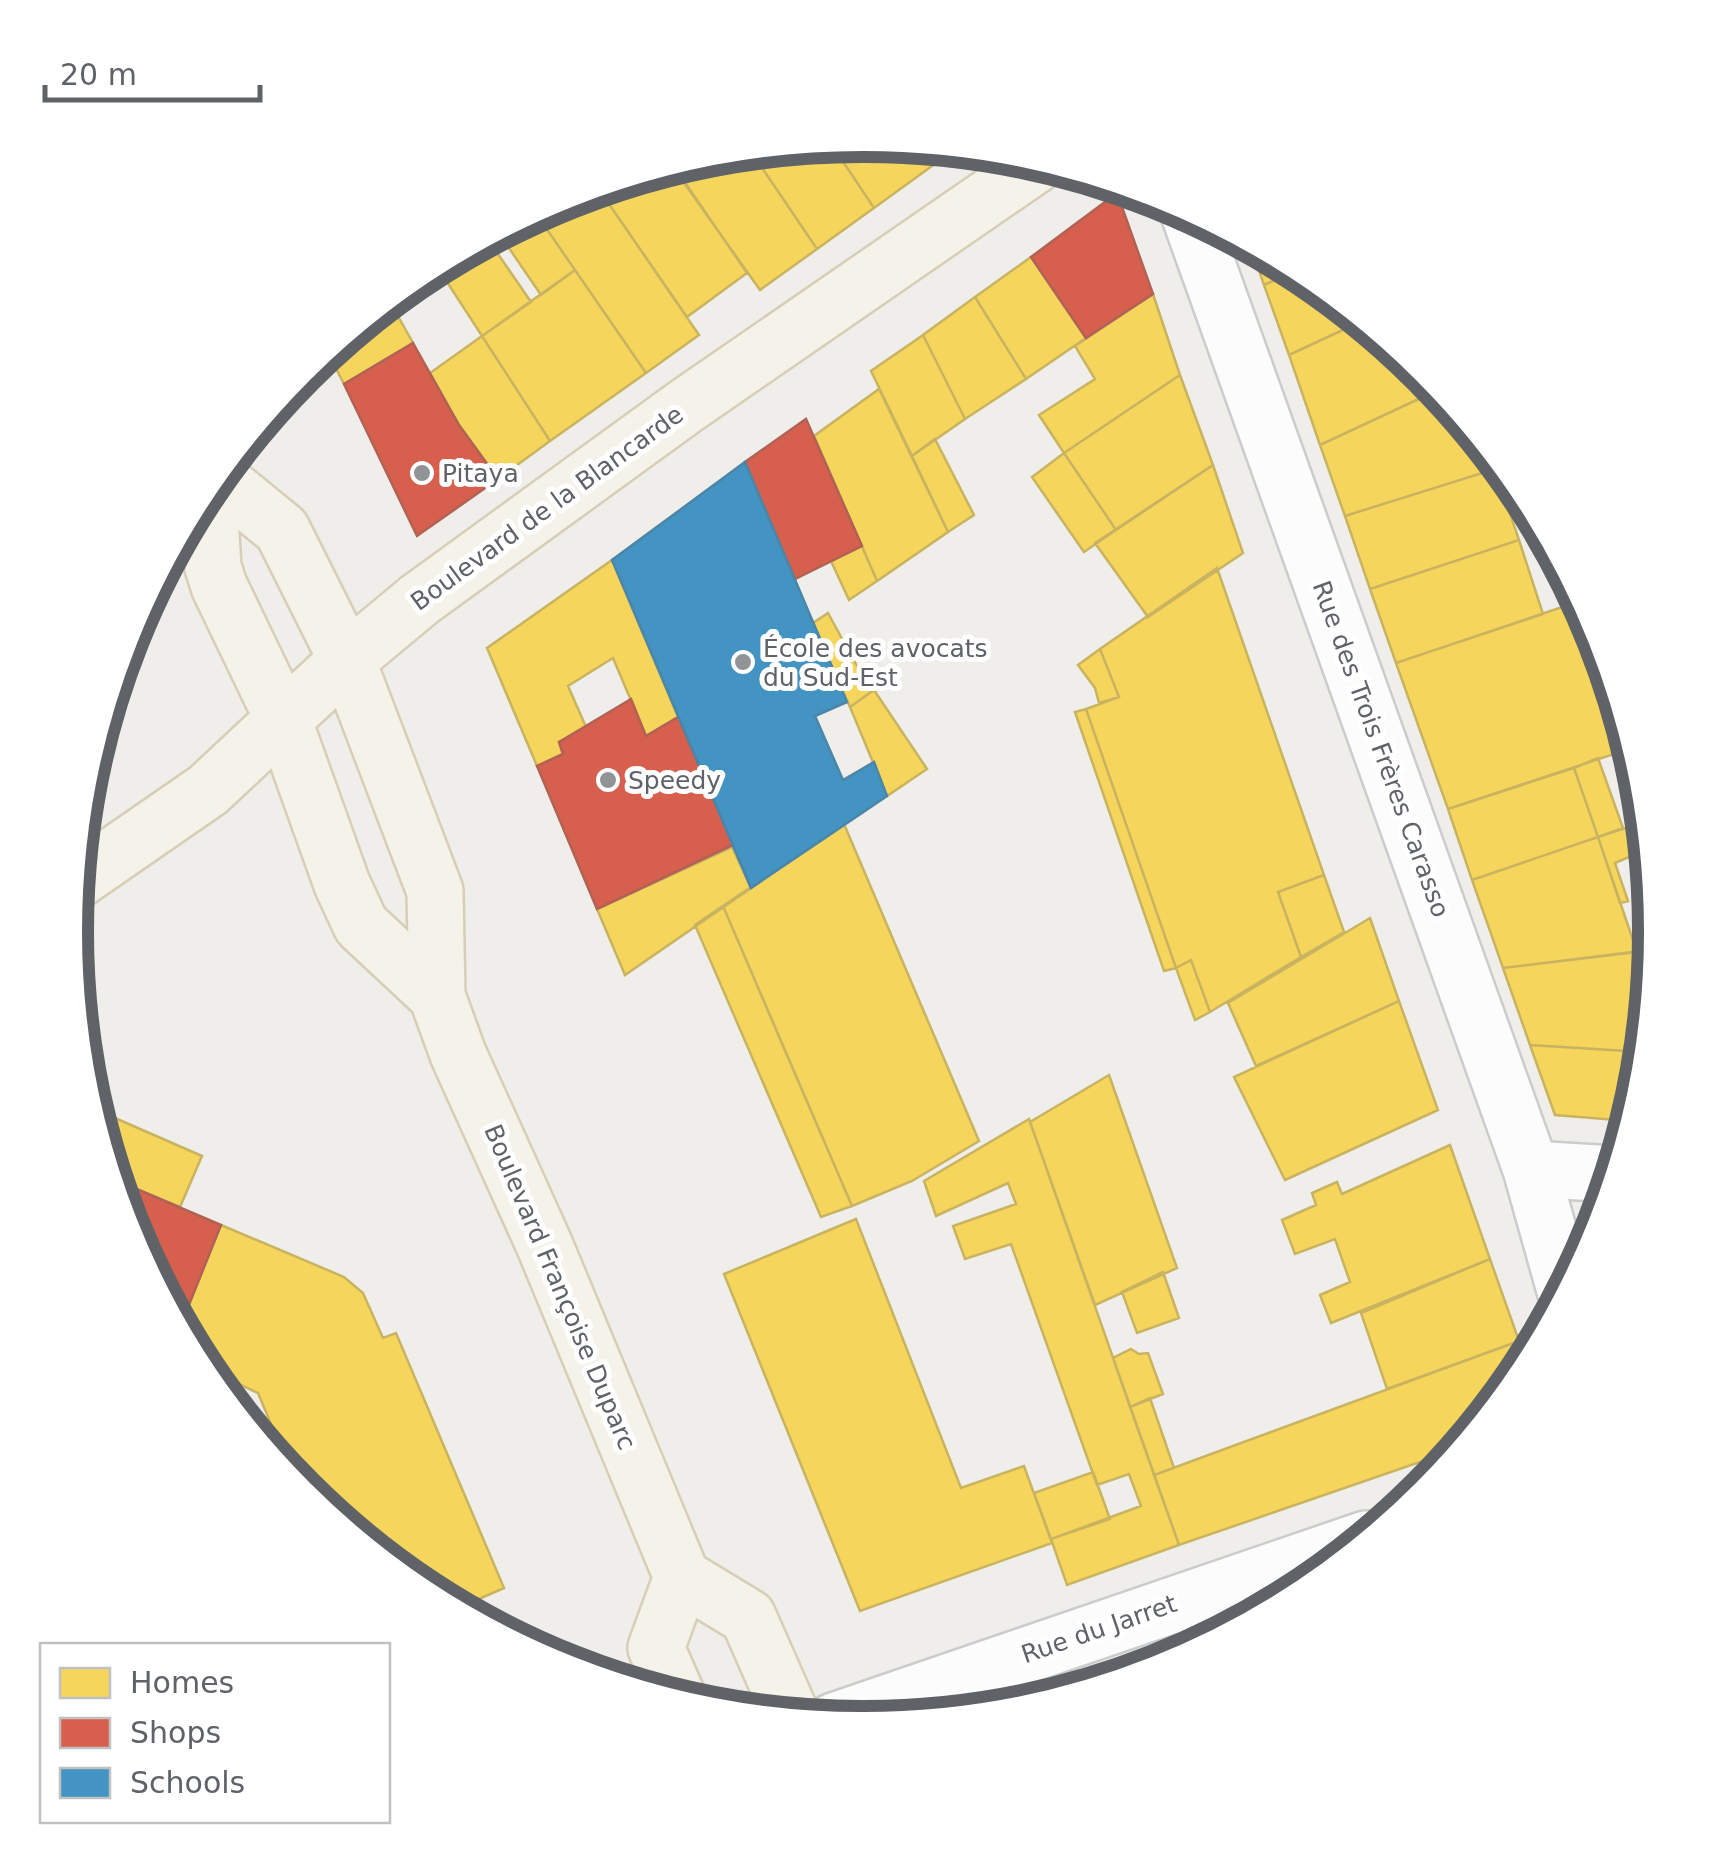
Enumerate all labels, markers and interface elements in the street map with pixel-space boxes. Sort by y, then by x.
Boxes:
scale bar [45,40,260,102]
text: 20 m [60,57,137,92]
street label: Boulevard de la Blancarde [405,400,689,616]
place label: Pitaya [442,459,519,488]
marker: Pitaya [411,462,433,484]
street label: Rue des Trois Frères Carasso [1307,577,1455,921]
place label: École des avocats du Sud-Est [763,634,988,692]
marker: École des avocats du Sud-Est [732,651,754,673]
place label: Speedy [628,766,721,795]
marker: Speedy [597,769,619,791]
street label: Boulevard Françoise Duparc [478,1120,642,1454]
street label: Rue du Jarret [1017,1589,1181,1669]
legend [40,1643,390,1823]
text: Homes [130,1665,234,1700]
text: Shops [130,1715,221,1750]
text: Schools [130,1765,245,1800]

